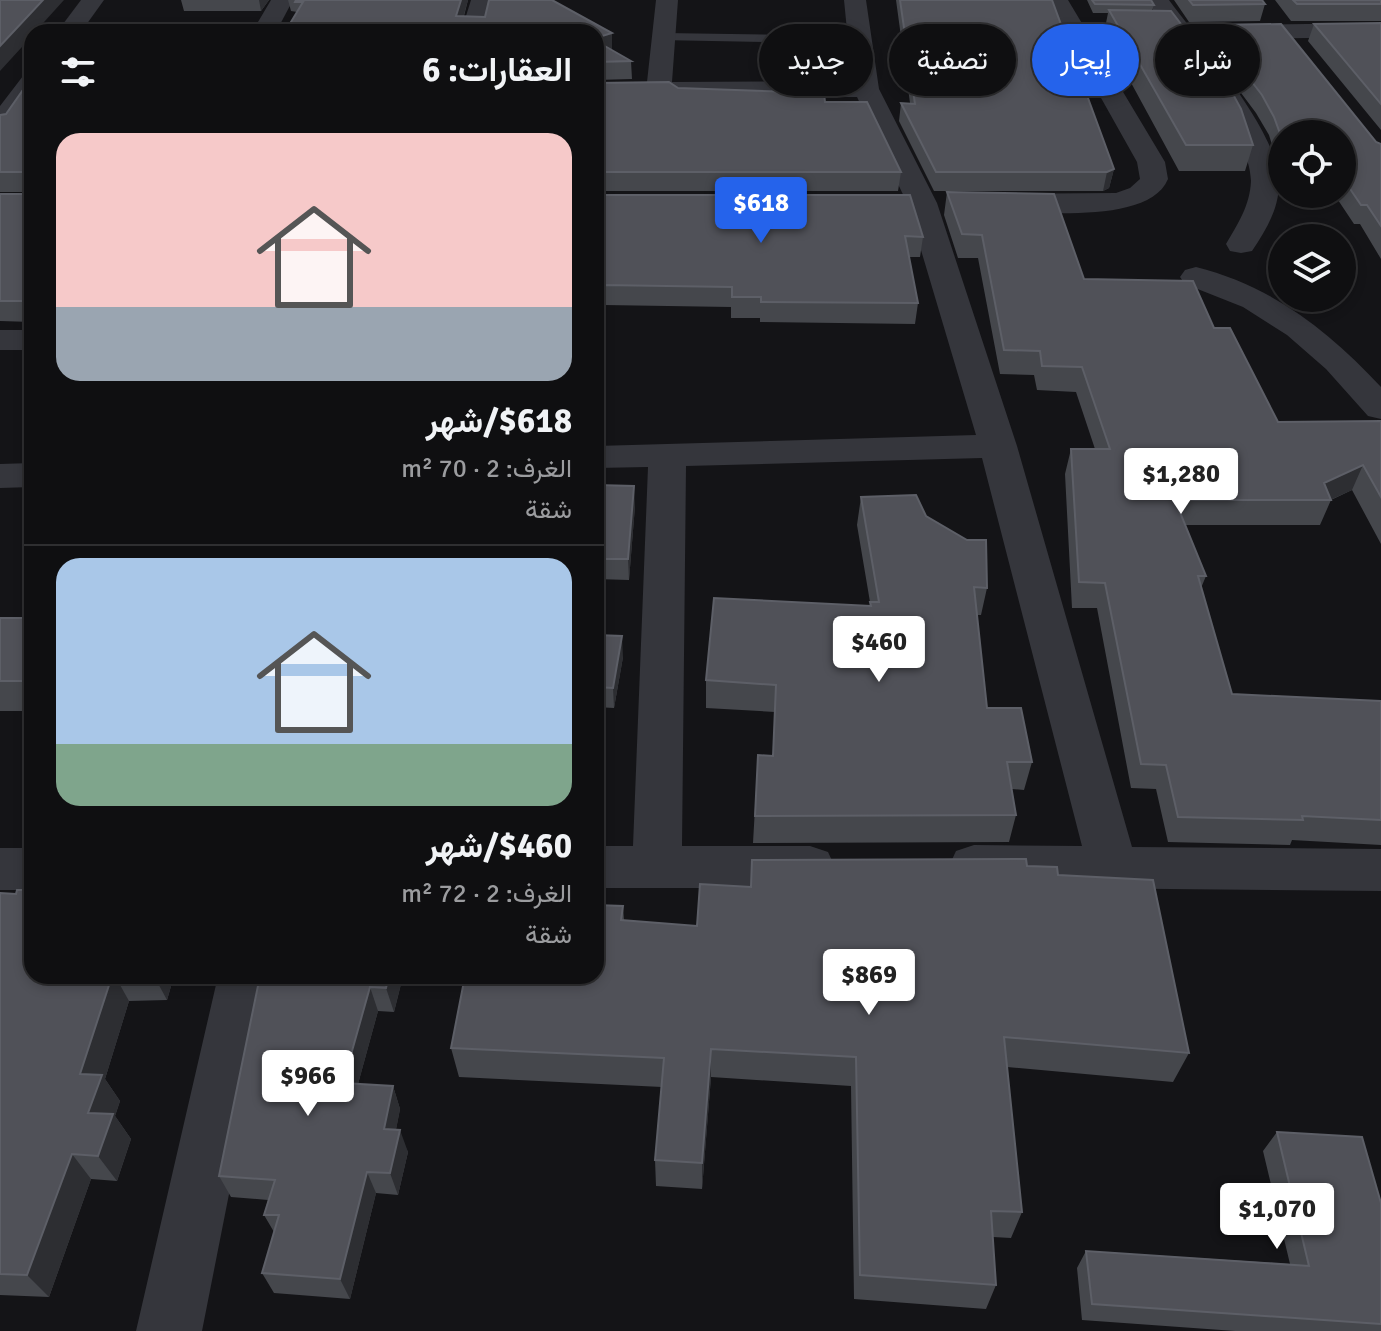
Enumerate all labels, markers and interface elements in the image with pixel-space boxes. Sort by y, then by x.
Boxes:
chip: جديد [759,24,873,96]
chip: تصفية [889,24,1016,96]
chip: إيجار [1032,24,1139,96]
chip: شراء [1155,24,1260,96]
text: العقارات: 6 [422,49,572,91]
icon: filters [56,50,100,94]
map controls [1268,120,1356,312]
button: locate [1268,120,1356,208]
pin: $618 [714,177,808,245]
icon: home [242,185,386,329]
text: $618 [733,187,789,219]
button: layers [1268,224,1356,312]
text: $618/شهر [426,400,572,442]
pin: $1,280 [1116,448,1246,516]
text: الغرف: 2 · 70 m² [401,453,572,485]
text: $1,280 [1142,458,1220,490]
text: شقة [525,494,572,526]
icon: home [242,610,386,754]
pin: $460 [832,616,926,684]
text: $460 [851,626,907,658]
text: $460/شهر [426,825,572,867]
text: الغرف: 2 · 72 m² [401,878,572,910]
text: شقة [525,919,572,951]
pin: $869 [822,949,916,1017]
text: $869 [841,959,897,991]
pin: $966 [261,1050,355,1118]
text: $966 [280,1060,336,1092]
pin: $1,070 [1212,1183,1342,1251]
text: $1,070 [1238,1193,1316,1225]

